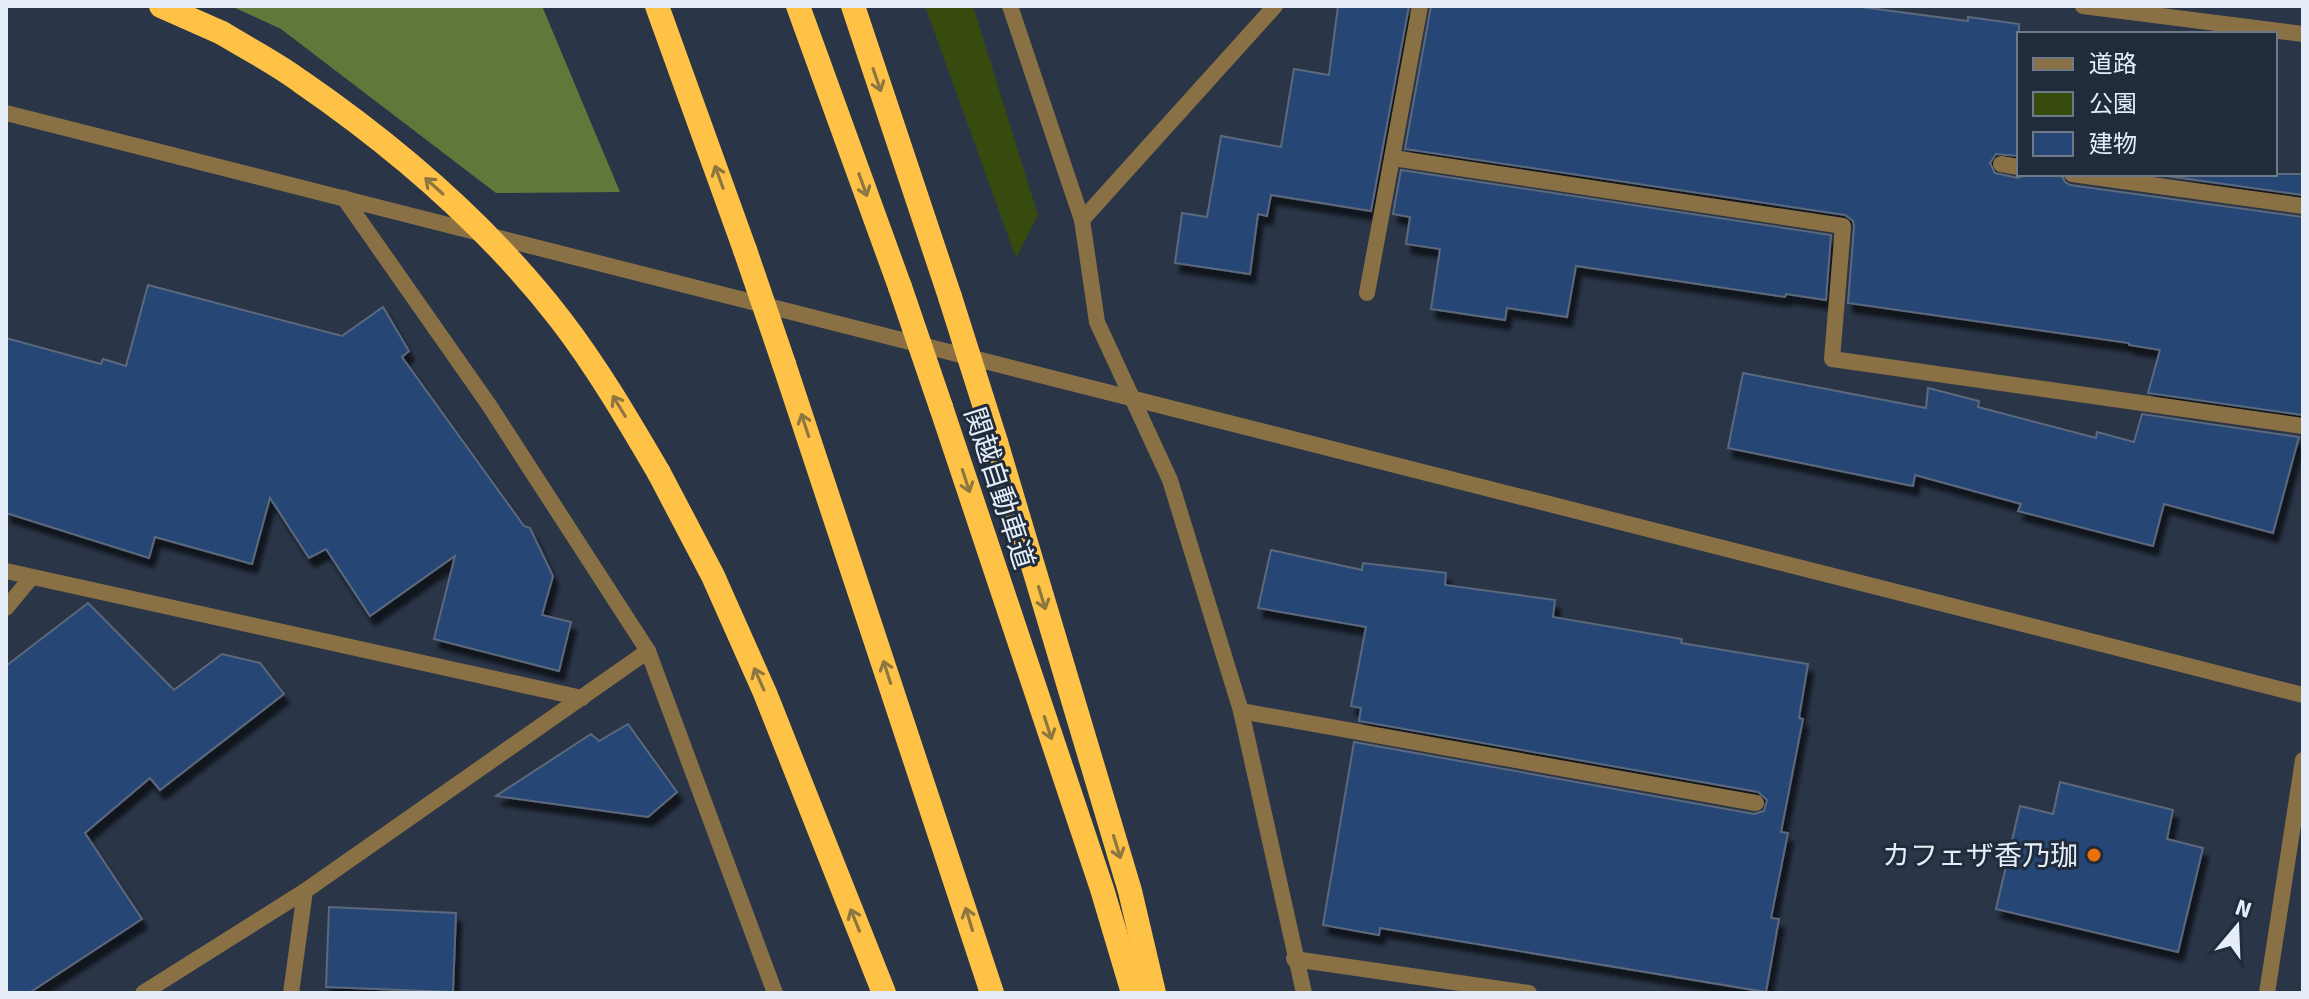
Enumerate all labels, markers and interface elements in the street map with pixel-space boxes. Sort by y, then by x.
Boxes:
legend [2017,32,2277,176]
text: 道路 [2089,49,2137,79]
one-way arrow [871,67,886,92]
text: 公園 [2089,89,2137,119]
text: 建物 [2089,129,2137,159]
one-way arrow [711,165,725,190]
one-way arrow [857,172,871,196]
one-way arrow [425,177,445,195]
one-way arrow [611,395,627,418]
street label: 関越自動車道 [957,403,1041,573]
one-way arrow [796,413,811,438]
one-way arrow [960,468,975,493]
one-way arrow [1035,584,1050,610]
one-way arrow [879,659,894,684]
one-way arrow [751,667,766,691]
one-way arrow [1042,715,1057,740]
one-way arrow [1110,833,1125,859]
place label: カフェザ香乃珈 [1882,839,2078,873]
marker: カフェザ香乃珈 [2085,846,2103,864]
north arrow [2197,887,2277,967]
text: N [2232,893,2255,924]
one-way arrow [961,906,976,932]
one-way arrow [847,908,861,933]

